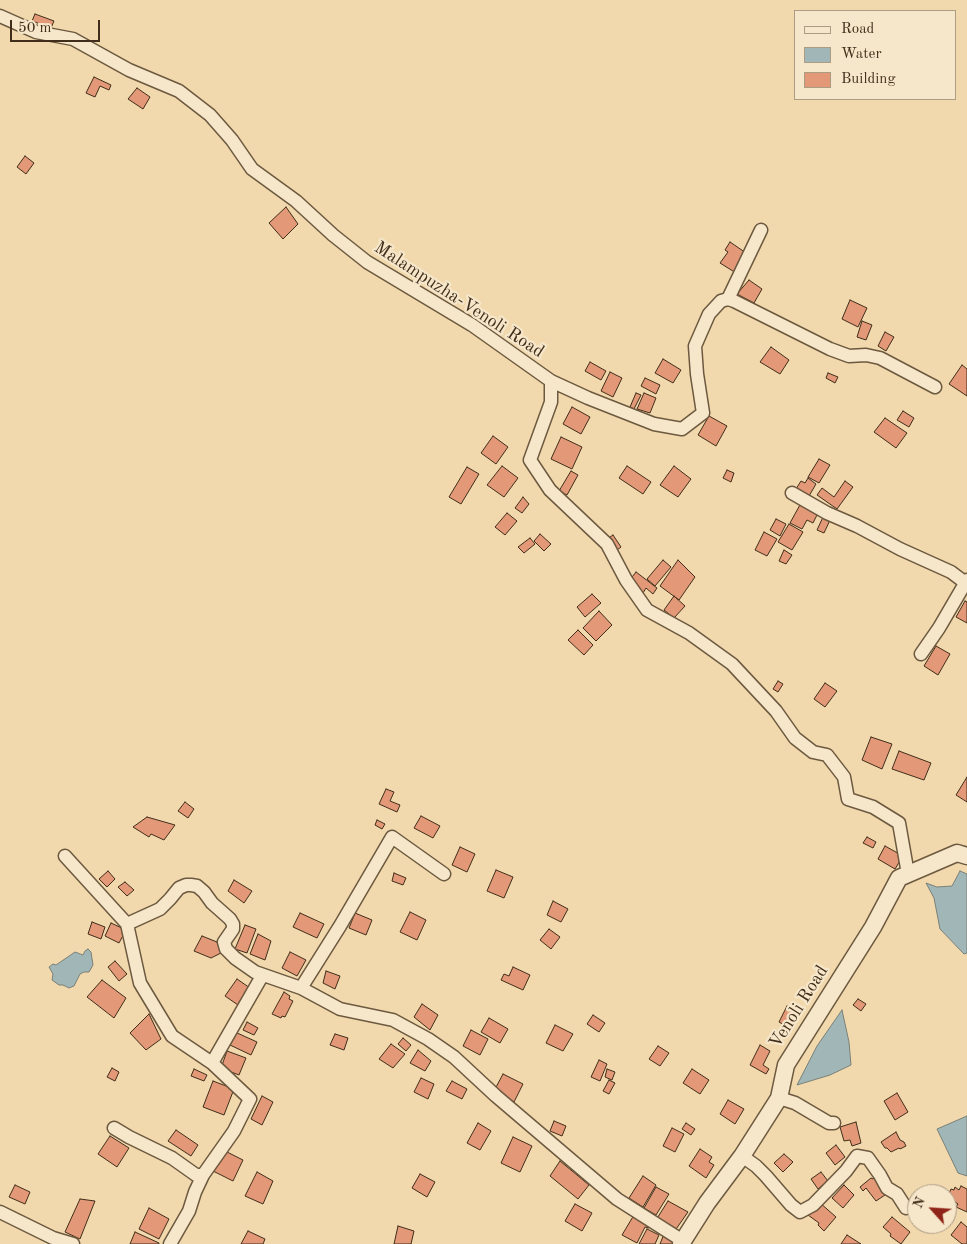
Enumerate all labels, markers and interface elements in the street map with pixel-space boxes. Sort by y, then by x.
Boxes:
scale bar [12,10,102,42]
legend [794,10,957,100]
text: 50 m [18,21,52,36]
text: Road [841,22,874,37]
text: Water [841,47,882,62]
text: Building [841,72,896,87]
street label: Malampuzha-Venoli Road [370,237,548,363]
street label: Venoli Road [765,961,833,1053]
north arrow [907,1184,957,1234]
text: N [911,1195,928,1211]

